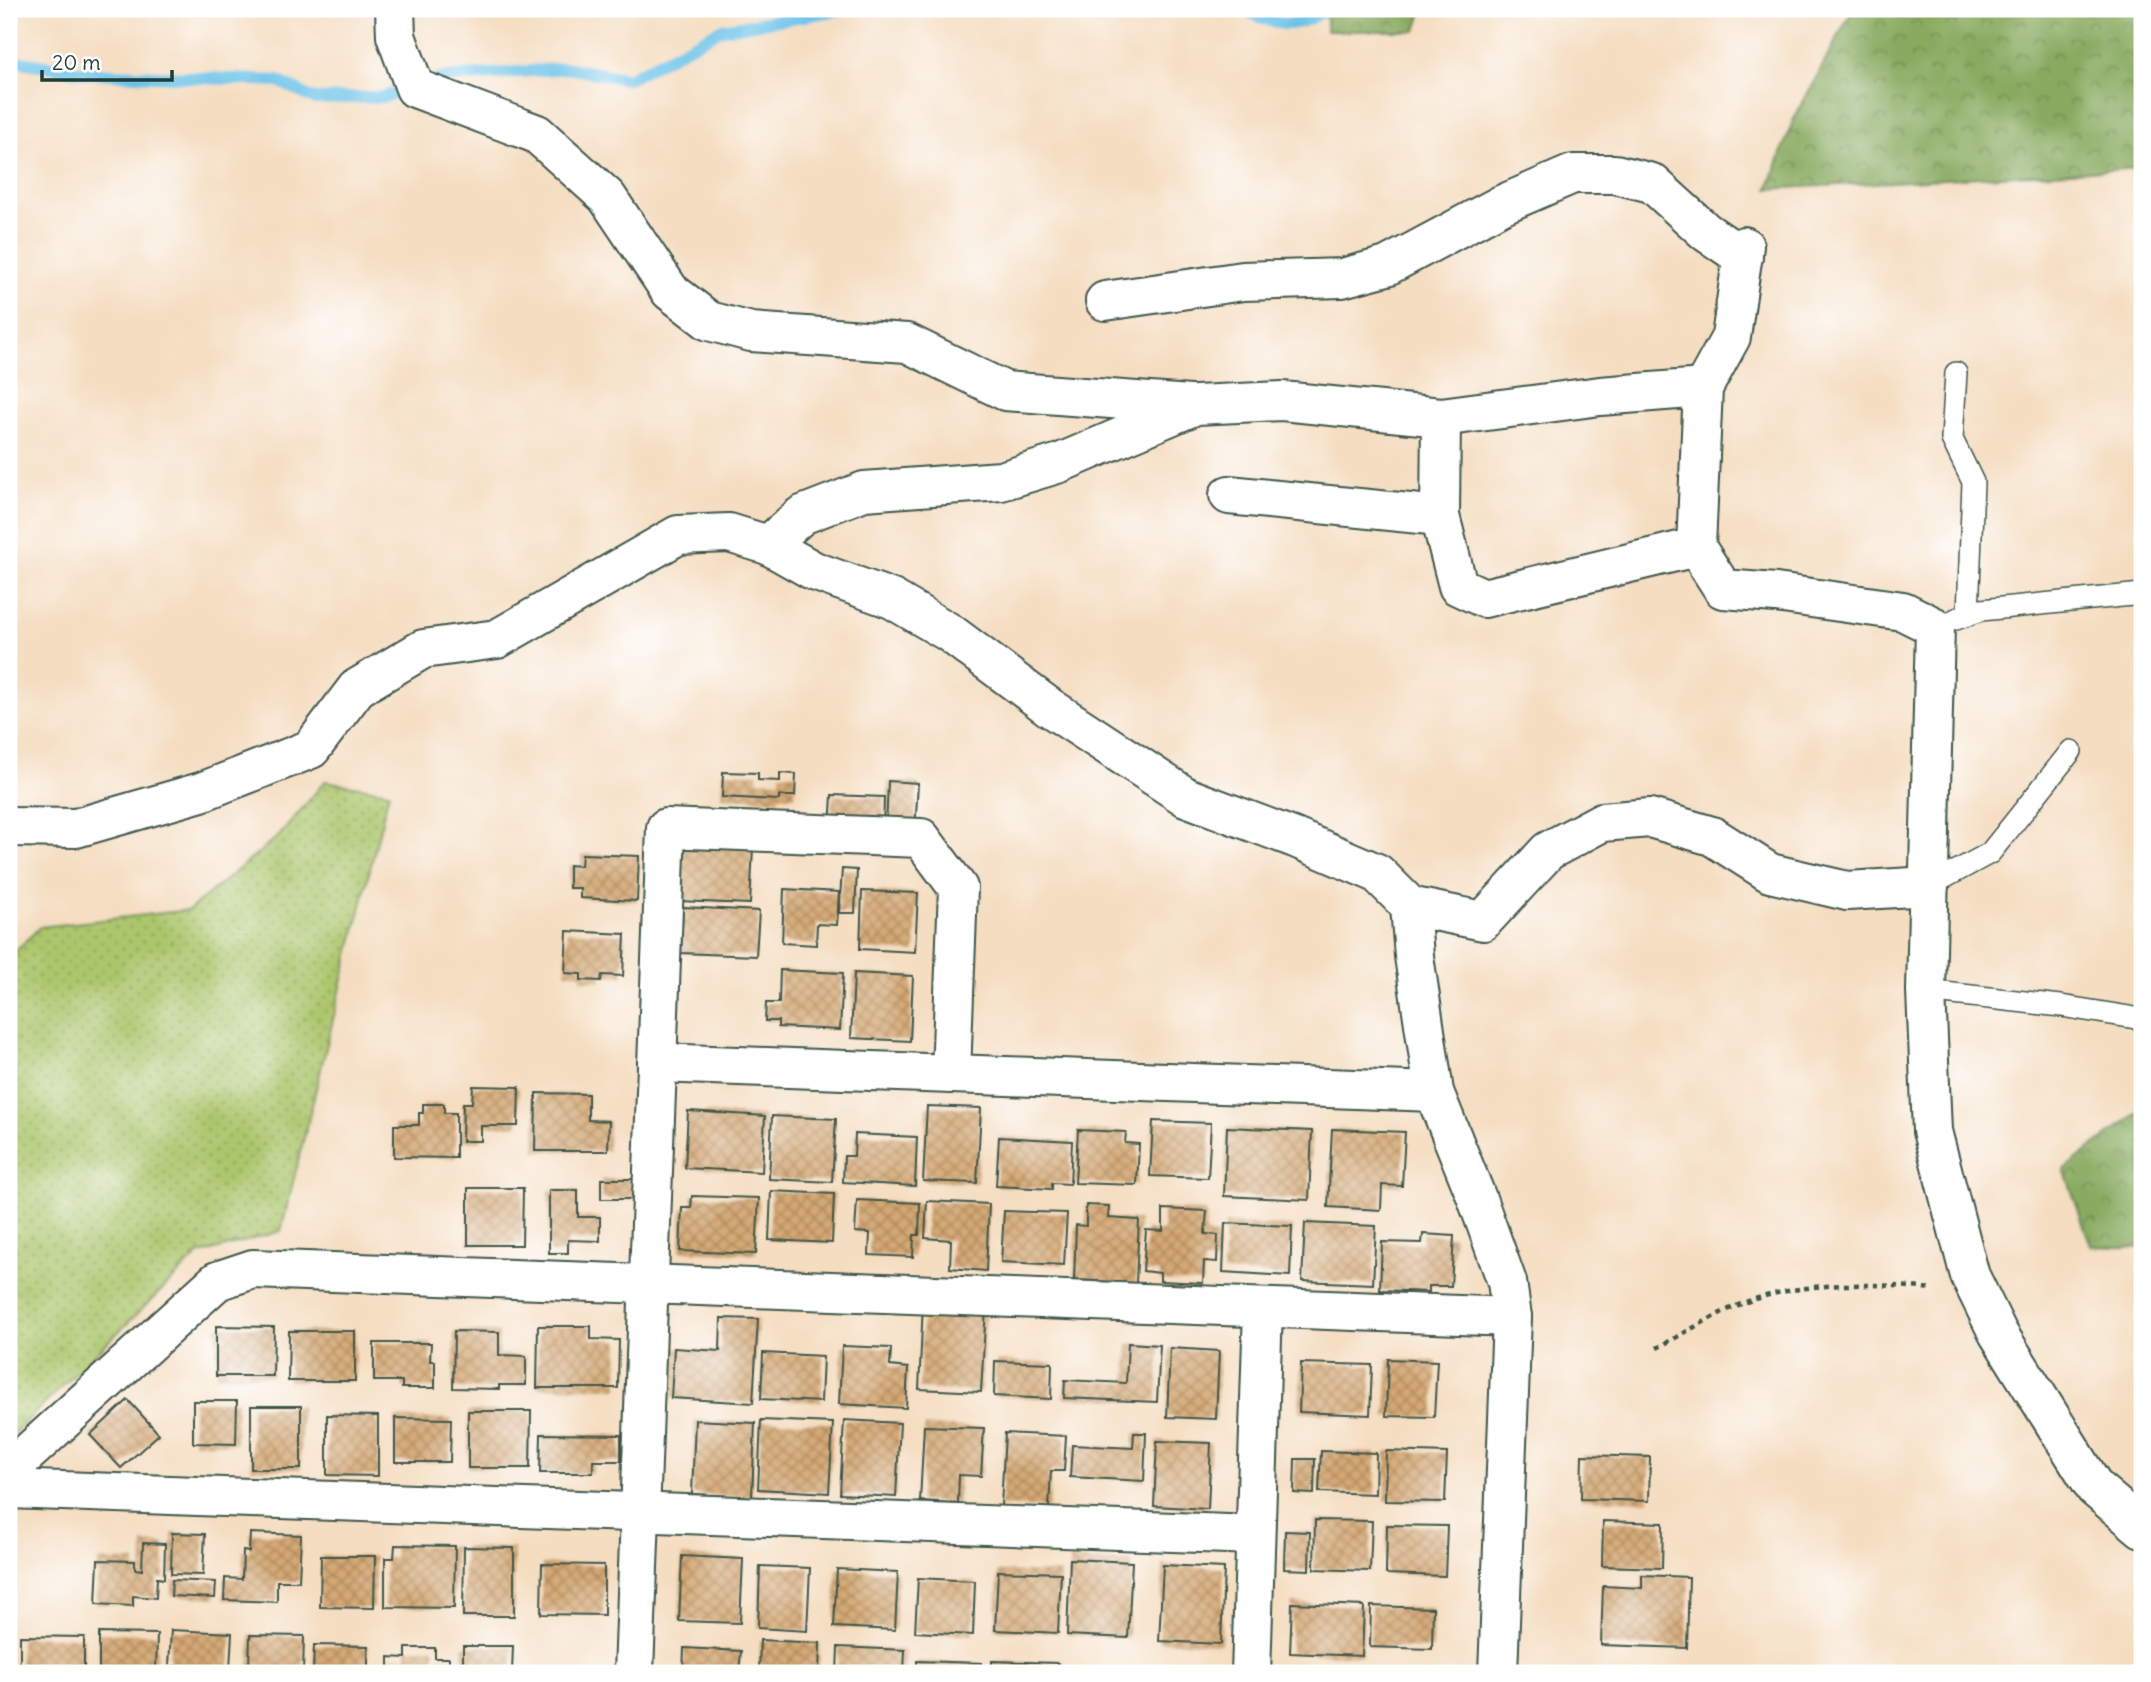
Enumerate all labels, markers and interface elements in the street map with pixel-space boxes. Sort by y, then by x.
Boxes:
scale bar [42,38,172,82]
text: 20 m [52,49,101,76]

